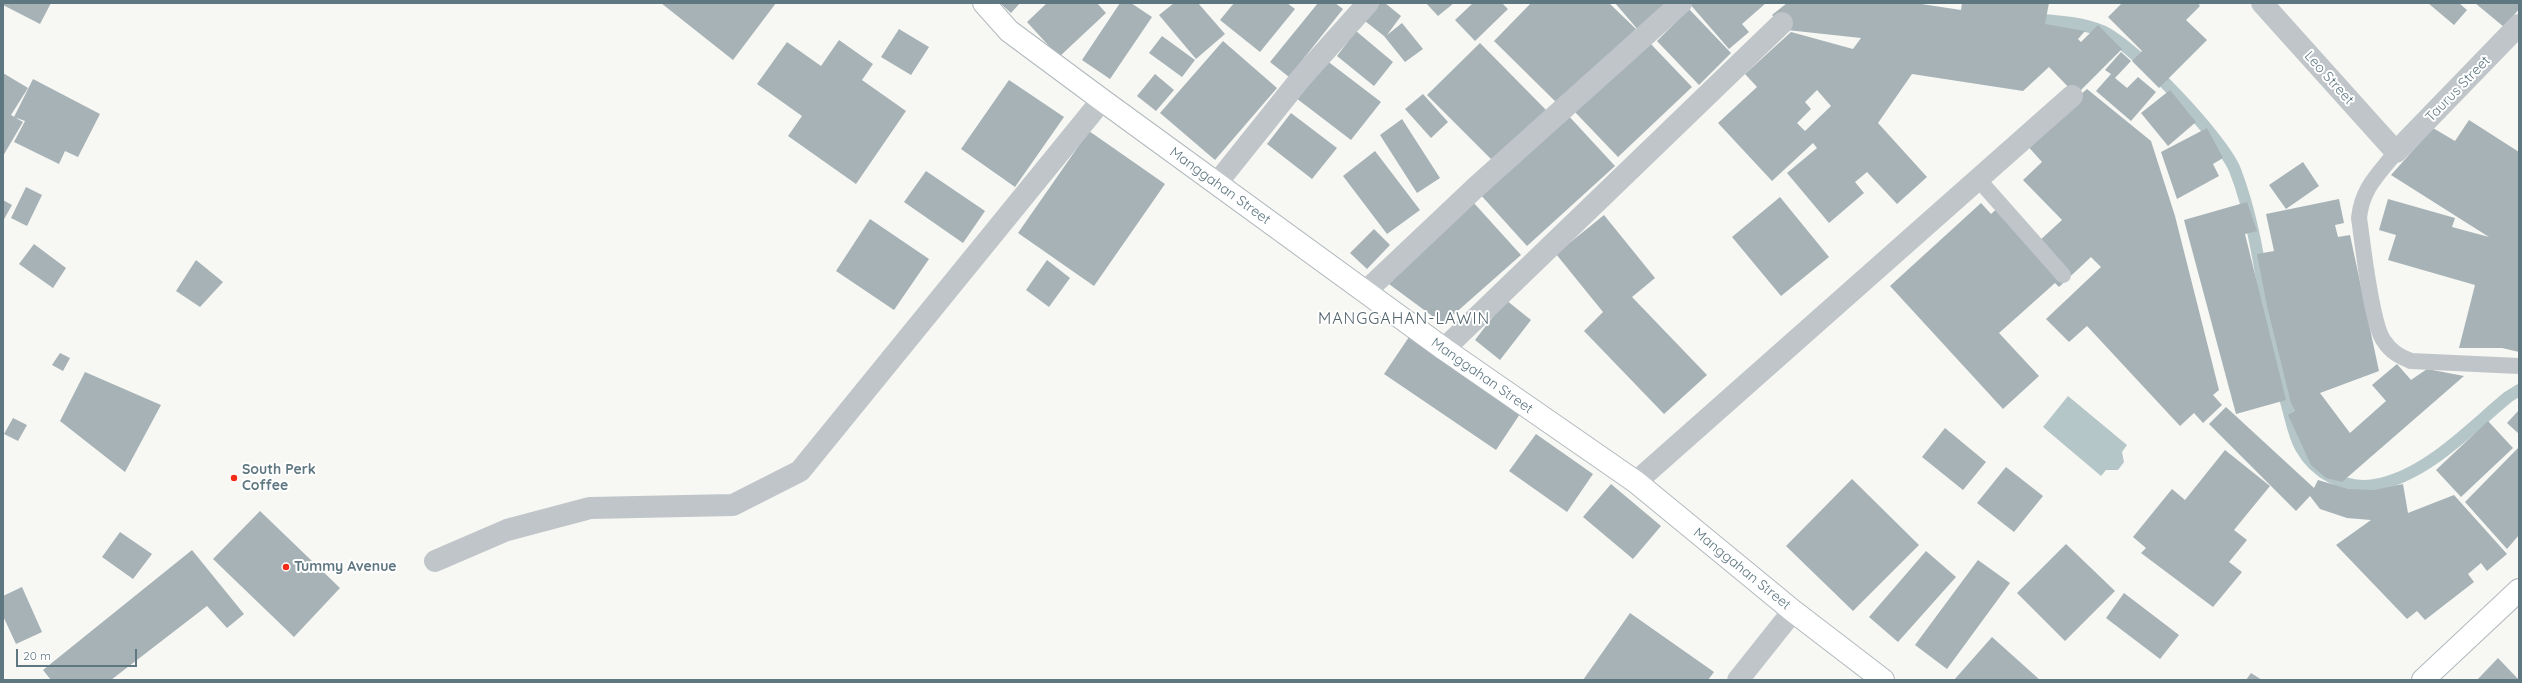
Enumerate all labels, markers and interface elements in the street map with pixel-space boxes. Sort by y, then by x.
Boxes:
street label: Leo Street [2301,48,2357,108]
street label: Taurus Street [2422,52,2494,126]
street label: Manggahan Street [1166,144,1274,228]
district label: MANGGAHAN-LAWIN [1318,309,1490,329]
street label: Manggahan Street [1428,335,1536,417]
place label: South Perk Coffee [242,462,316,494]
marker: South Perk Coffee [229,473,239,483]
street label: Manggahan Street [1690,525,1794,613]
place label: Tummy Avenue [294,559,397,575]
marker: Tummy Avenue [281,562,291,572]
scale bar [18,641,139,667]
text: 20 m [23,648,51,663]

